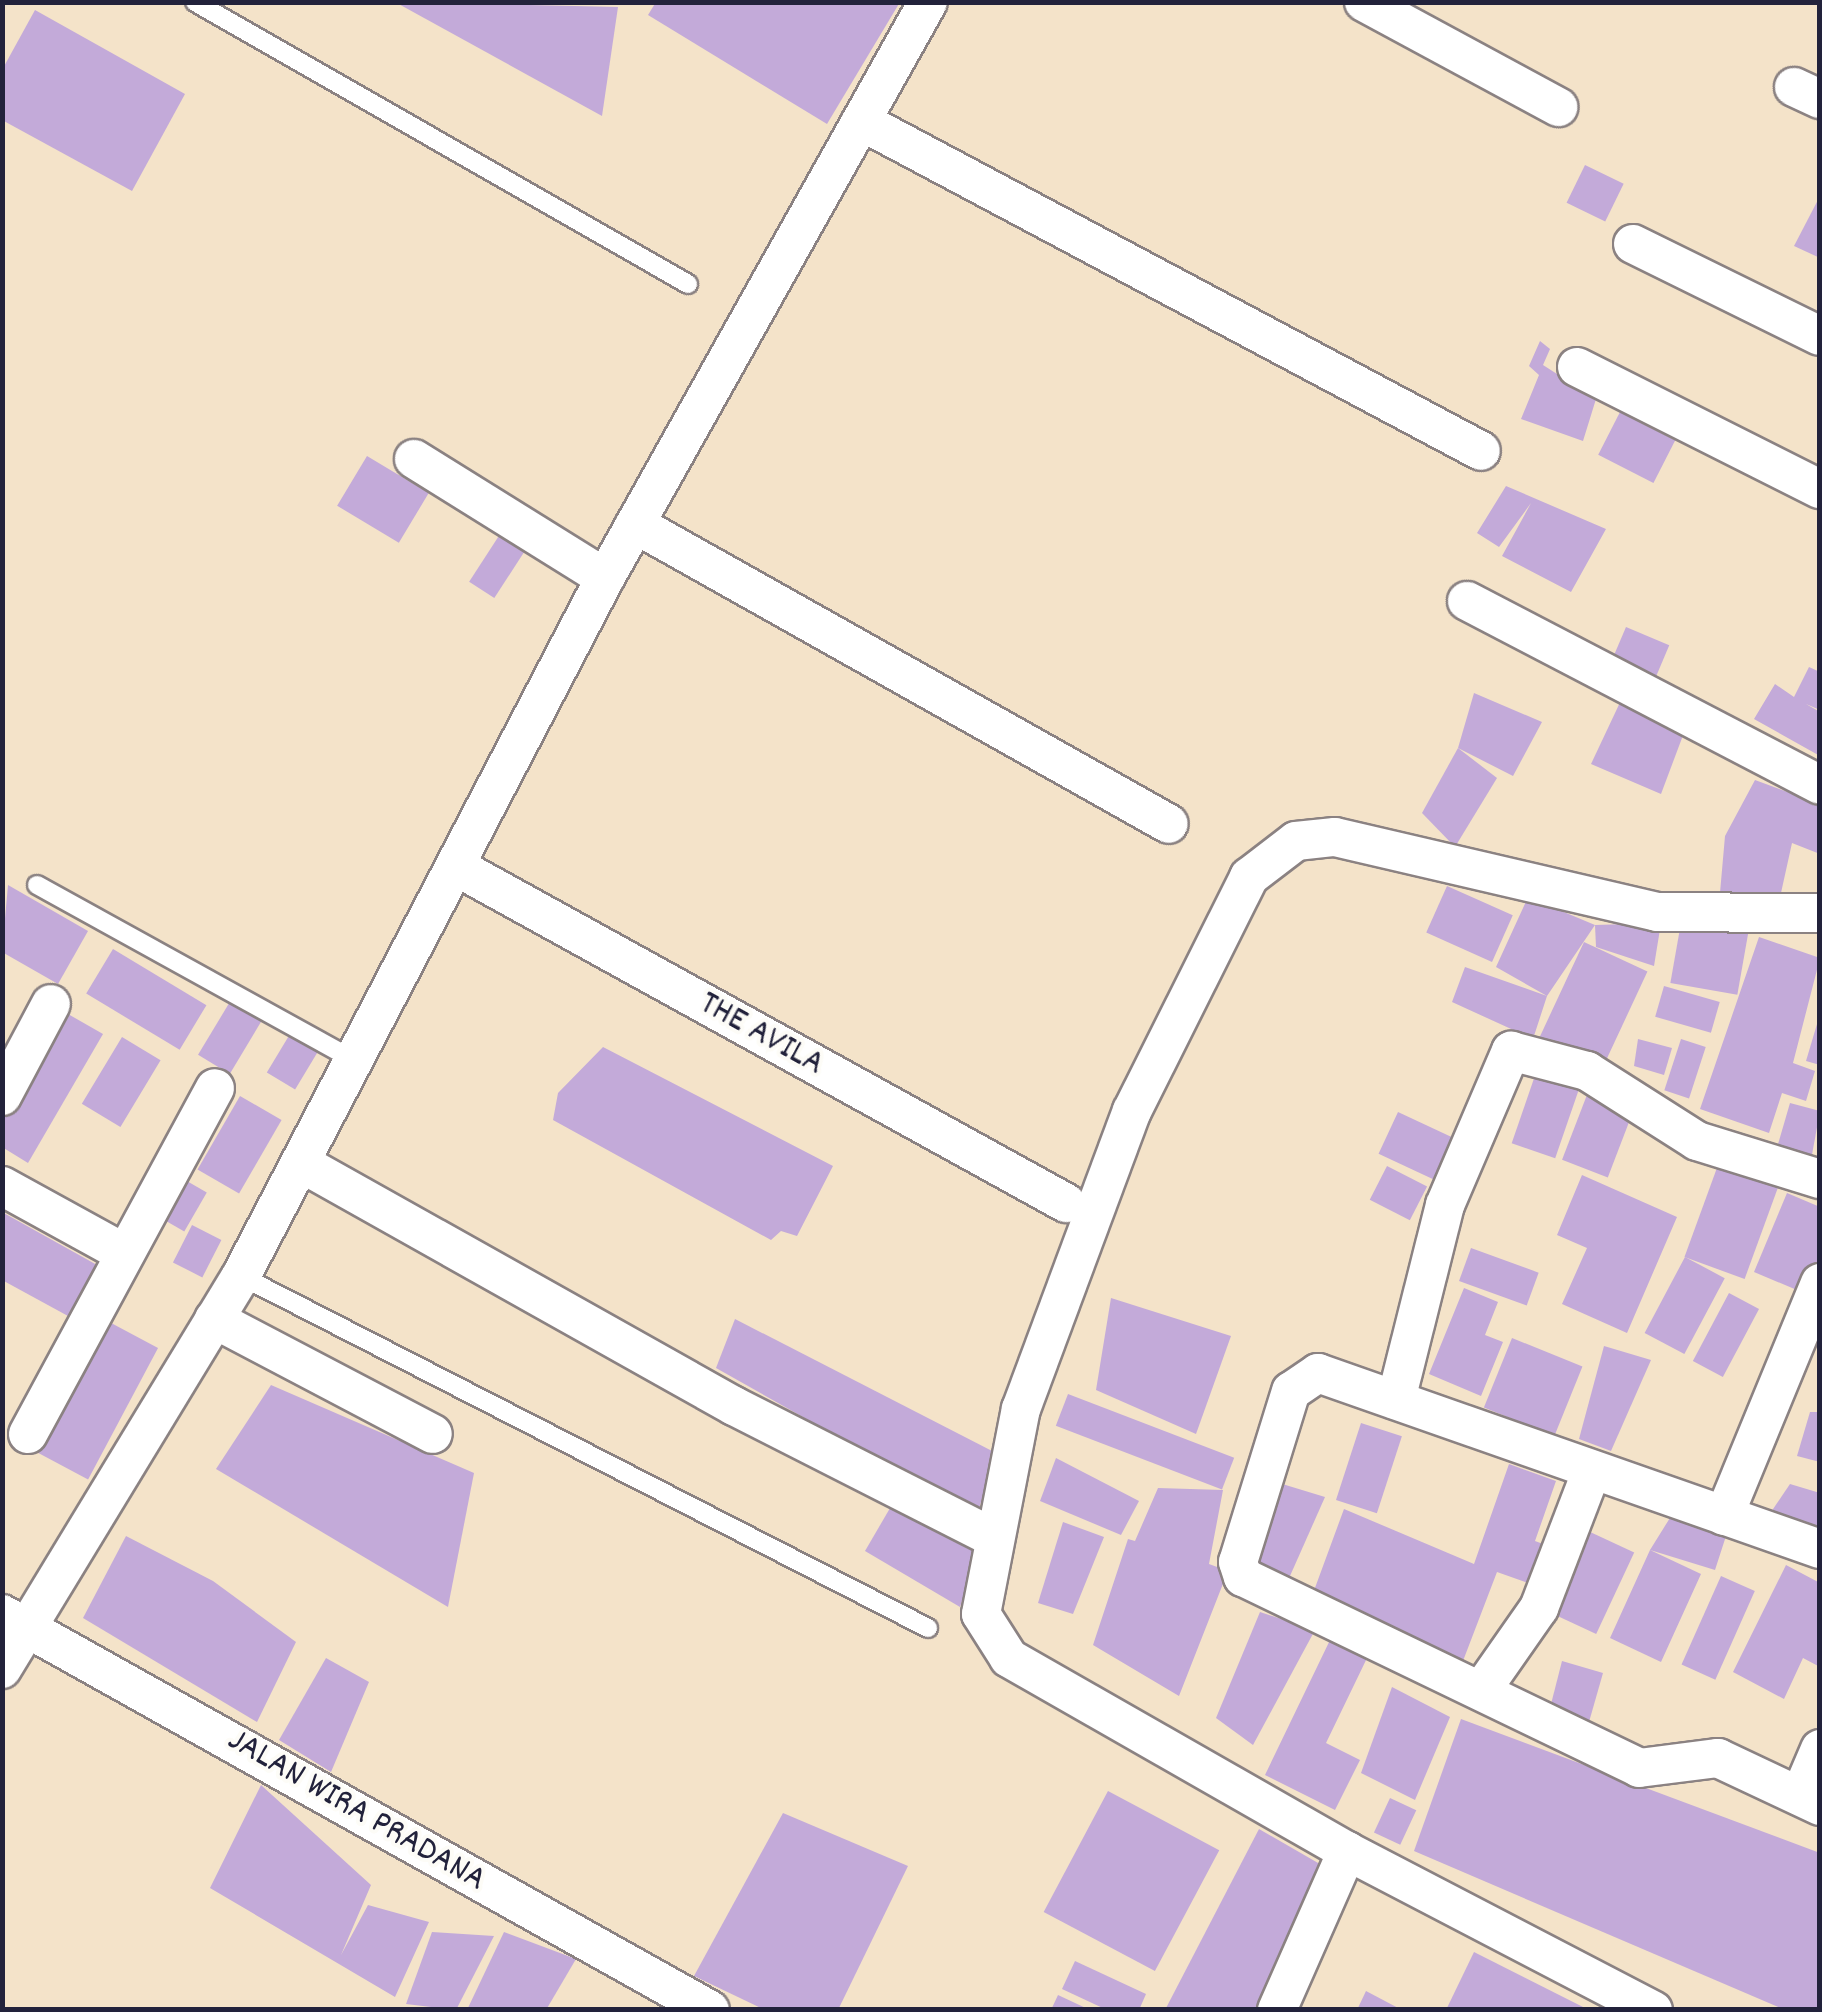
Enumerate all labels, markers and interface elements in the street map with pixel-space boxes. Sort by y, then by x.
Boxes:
street label: THE AVILA [691,984,831,1086]
street label: JALAN WIRA PRADANA [219,1720,493,1902]

